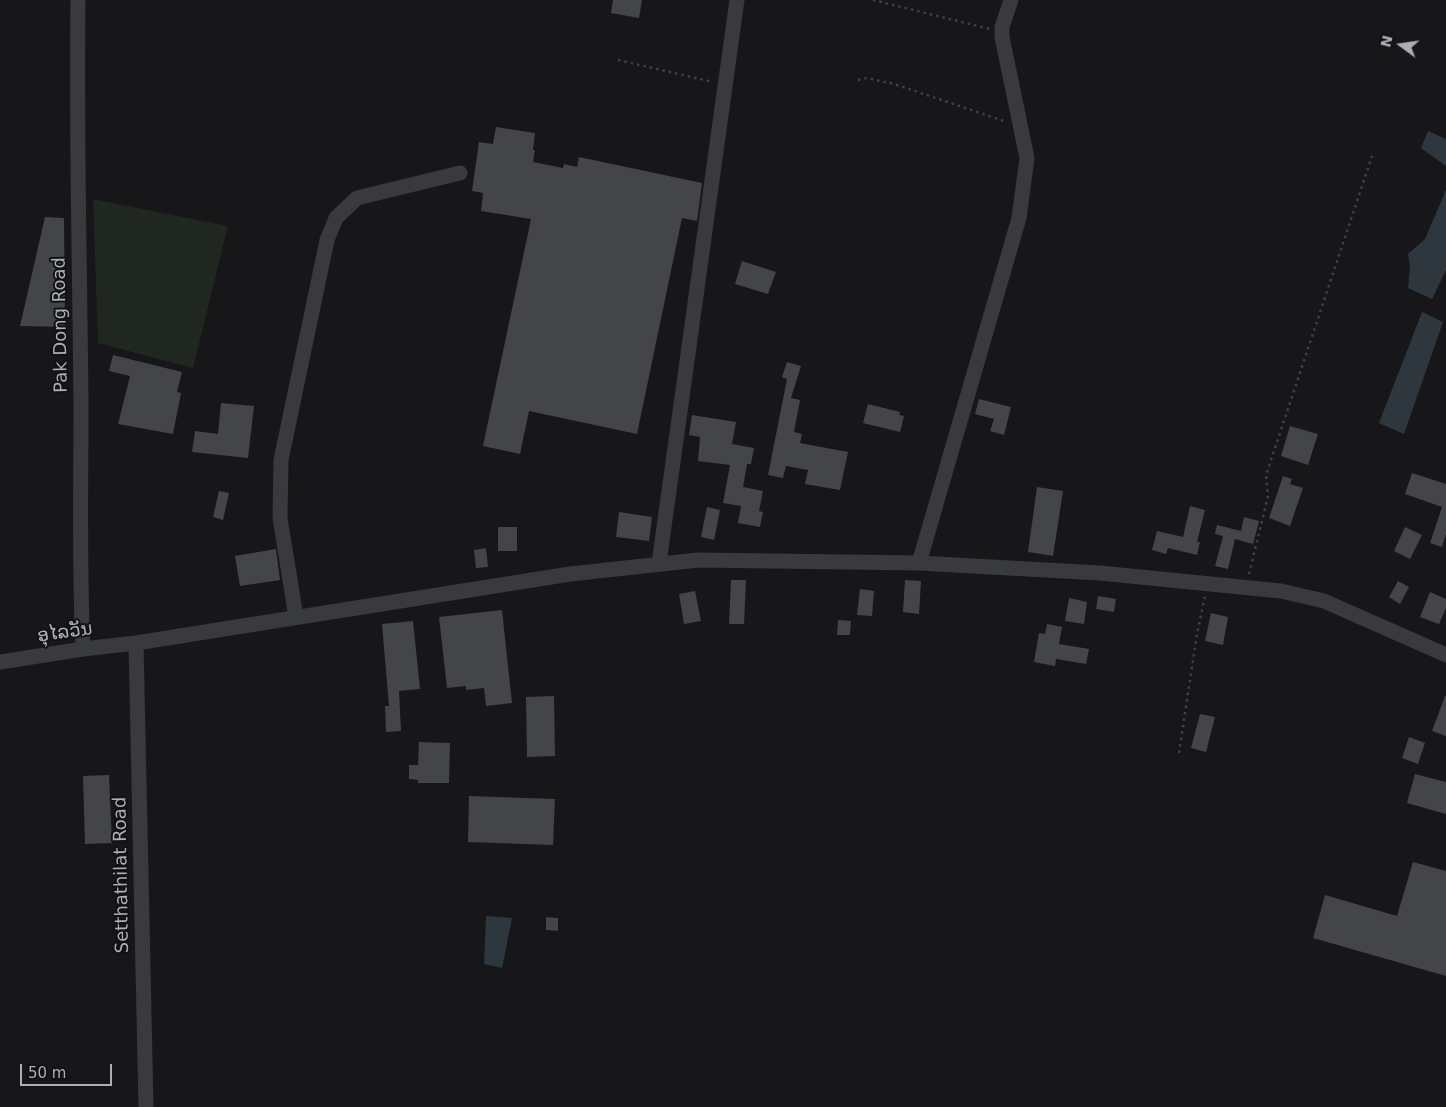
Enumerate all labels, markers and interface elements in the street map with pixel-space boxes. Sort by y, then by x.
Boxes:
north arrow [1376,20,1426,70]
text: N [1377,34,1396,49]
street label: Pak Dong Road [49,257,73,393]
street label: ອຸໄລວັນ [36,618,94,648]
street label: Setthathilat Road [110,797,134,953]
scale bar [22,1054,115,1086]
text: 50 m [28,1064,66,1082]

